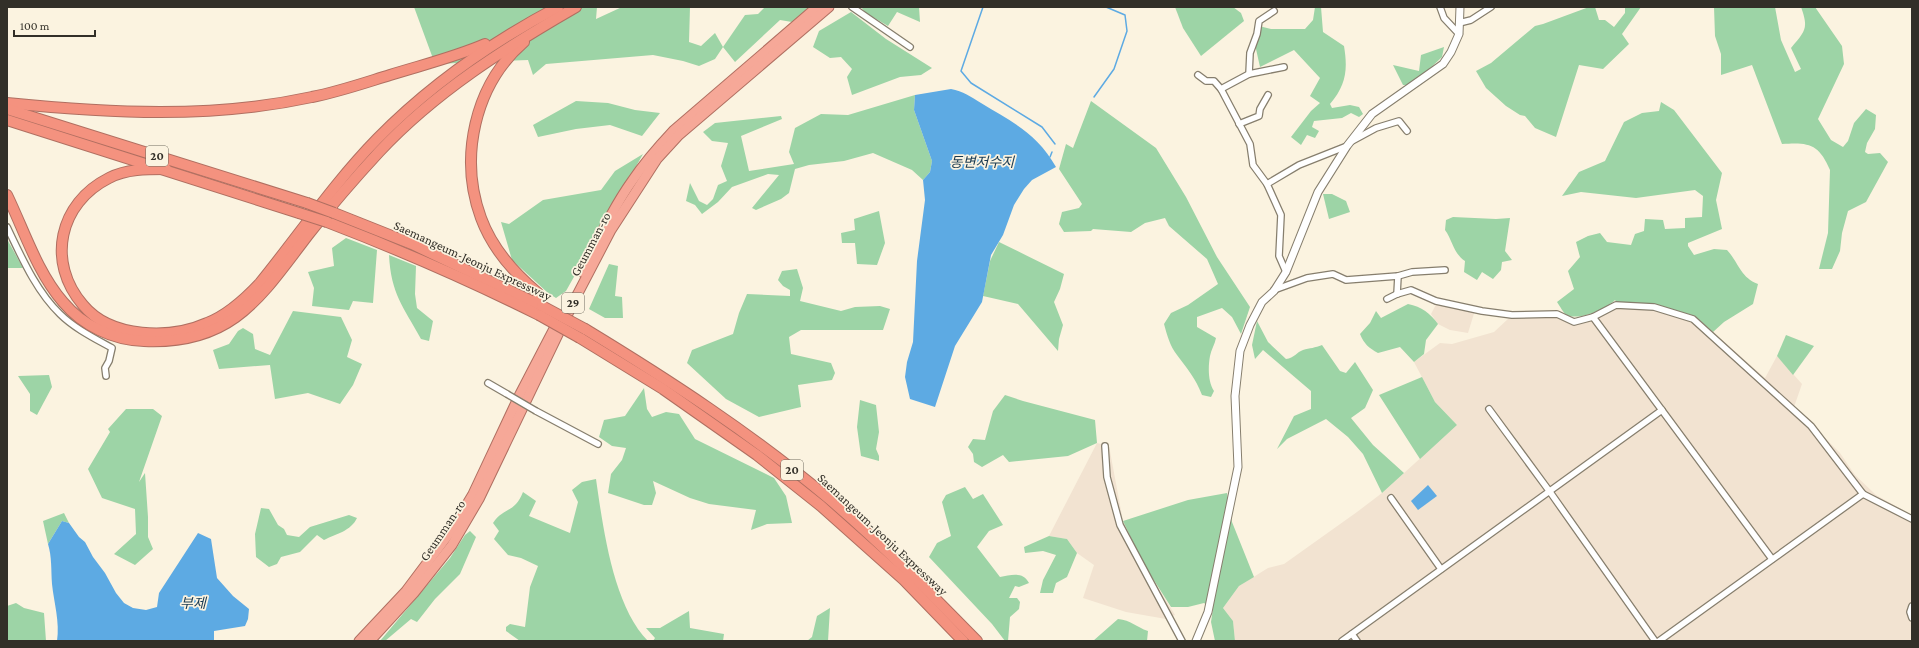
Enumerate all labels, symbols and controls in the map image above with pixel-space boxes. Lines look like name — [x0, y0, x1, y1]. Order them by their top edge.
scale bar — [14, 12, 95, 38]
text: 100 m — [20, 19, 50, 33]
road number: 20 — [146, 146, 168, 166]
water label: 동변저수지 — [950, 154, 1015, 170]
street label: Geumman-ro — [567, 210, 614, 279]
street label: Saemangeum-Jeonju Expressway — [391, 217, 555, 305]
road number: 29 — [562, 293, 584, 313]
road number: 20 — [781, 460, 803, 480]
street label: Saemangeum-Jeonju Expressway — [814, 470, 951, 600]
street label: Geumman-ro — [417, 497, 468, 564]
water label: 부제 — [180, 595, 208, 611]

